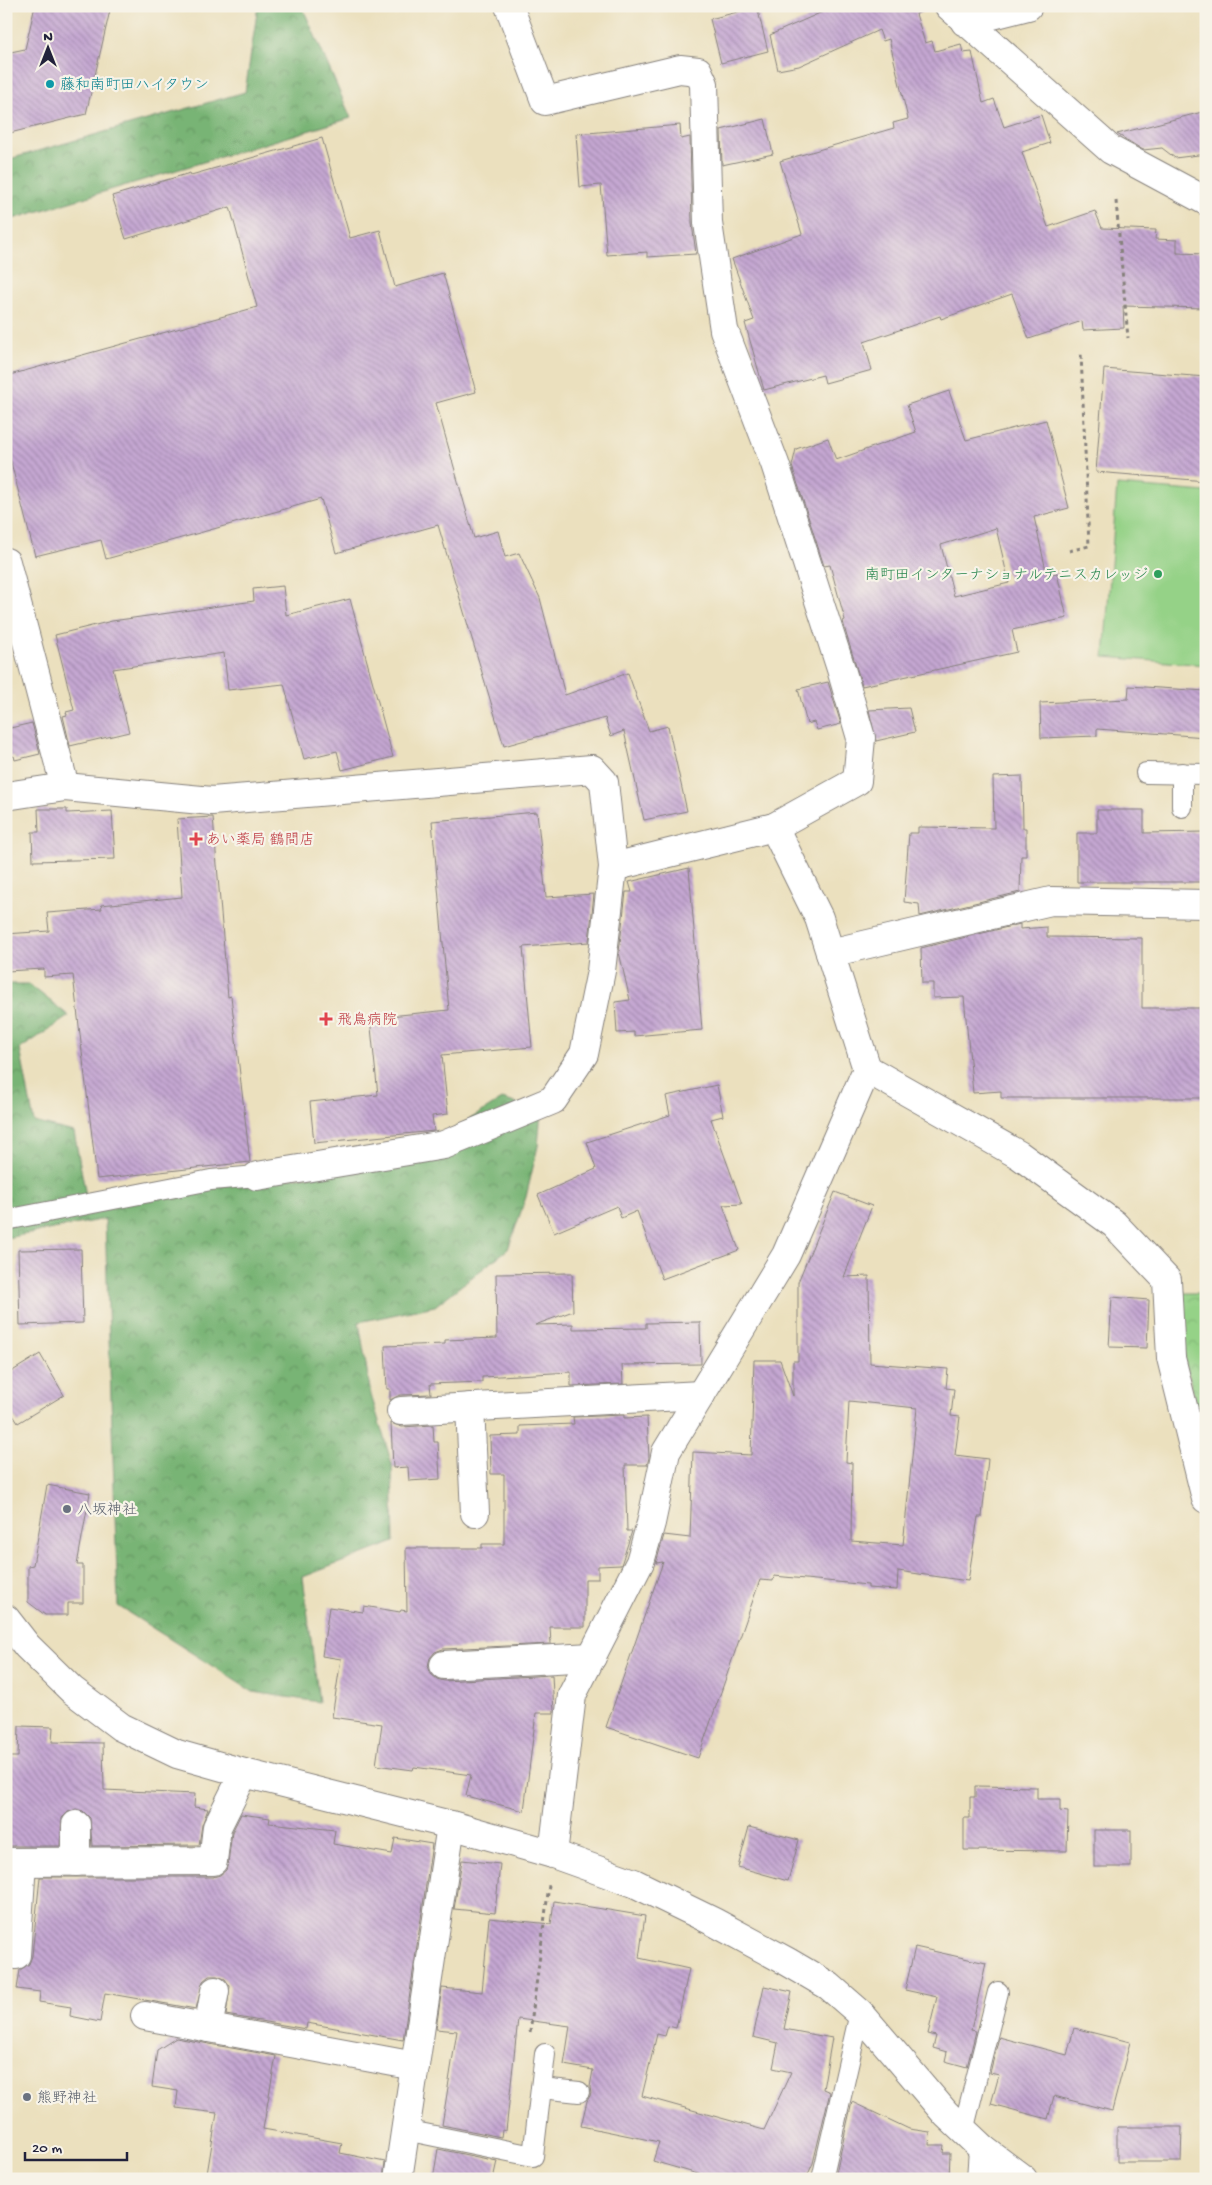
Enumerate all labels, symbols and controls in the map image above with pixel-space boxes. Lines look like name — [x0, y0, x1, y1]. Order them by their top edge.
north arrow — [22, 22, 72, 72]
text: N — [43, 29, 53, 46]
place label: 藤和南町田ハイタウン — [60, 76, 209, 95]
marker: 藤和南町田ハイタウン — [44, 78, 56, 90]
place label: 南町田インターナショナルテニスカレッジ — [865, 566, 1148, 585]
marker: 南町田インターナショナルテニスカレッジ — [1152, 568, 1164, 580]
place label: あい薬局 鶴間店 — [206, 831, 315, 850]
marker: あい薬局 鶴間店 — [190, 833, 202, 845]
place label: 飛鳥病院 — [337, 1011, 397, 1030]
marker: 飛鳥病院 — [319, 1012, 333, 1026]
place label: 八坂神社 — [77, 1501, 137, 1520]
marker: 八坂神社 — [61, 1503, 73, 1515]
place label: 熊野神社 — [37, 2089, 97, 2108]
marker: 熊野神社 — [21, 2091, 33, 2103]
scale bar — [25, 2130, 128, 2162]
text: 20 m — [32, 2140, 62, 2158]

